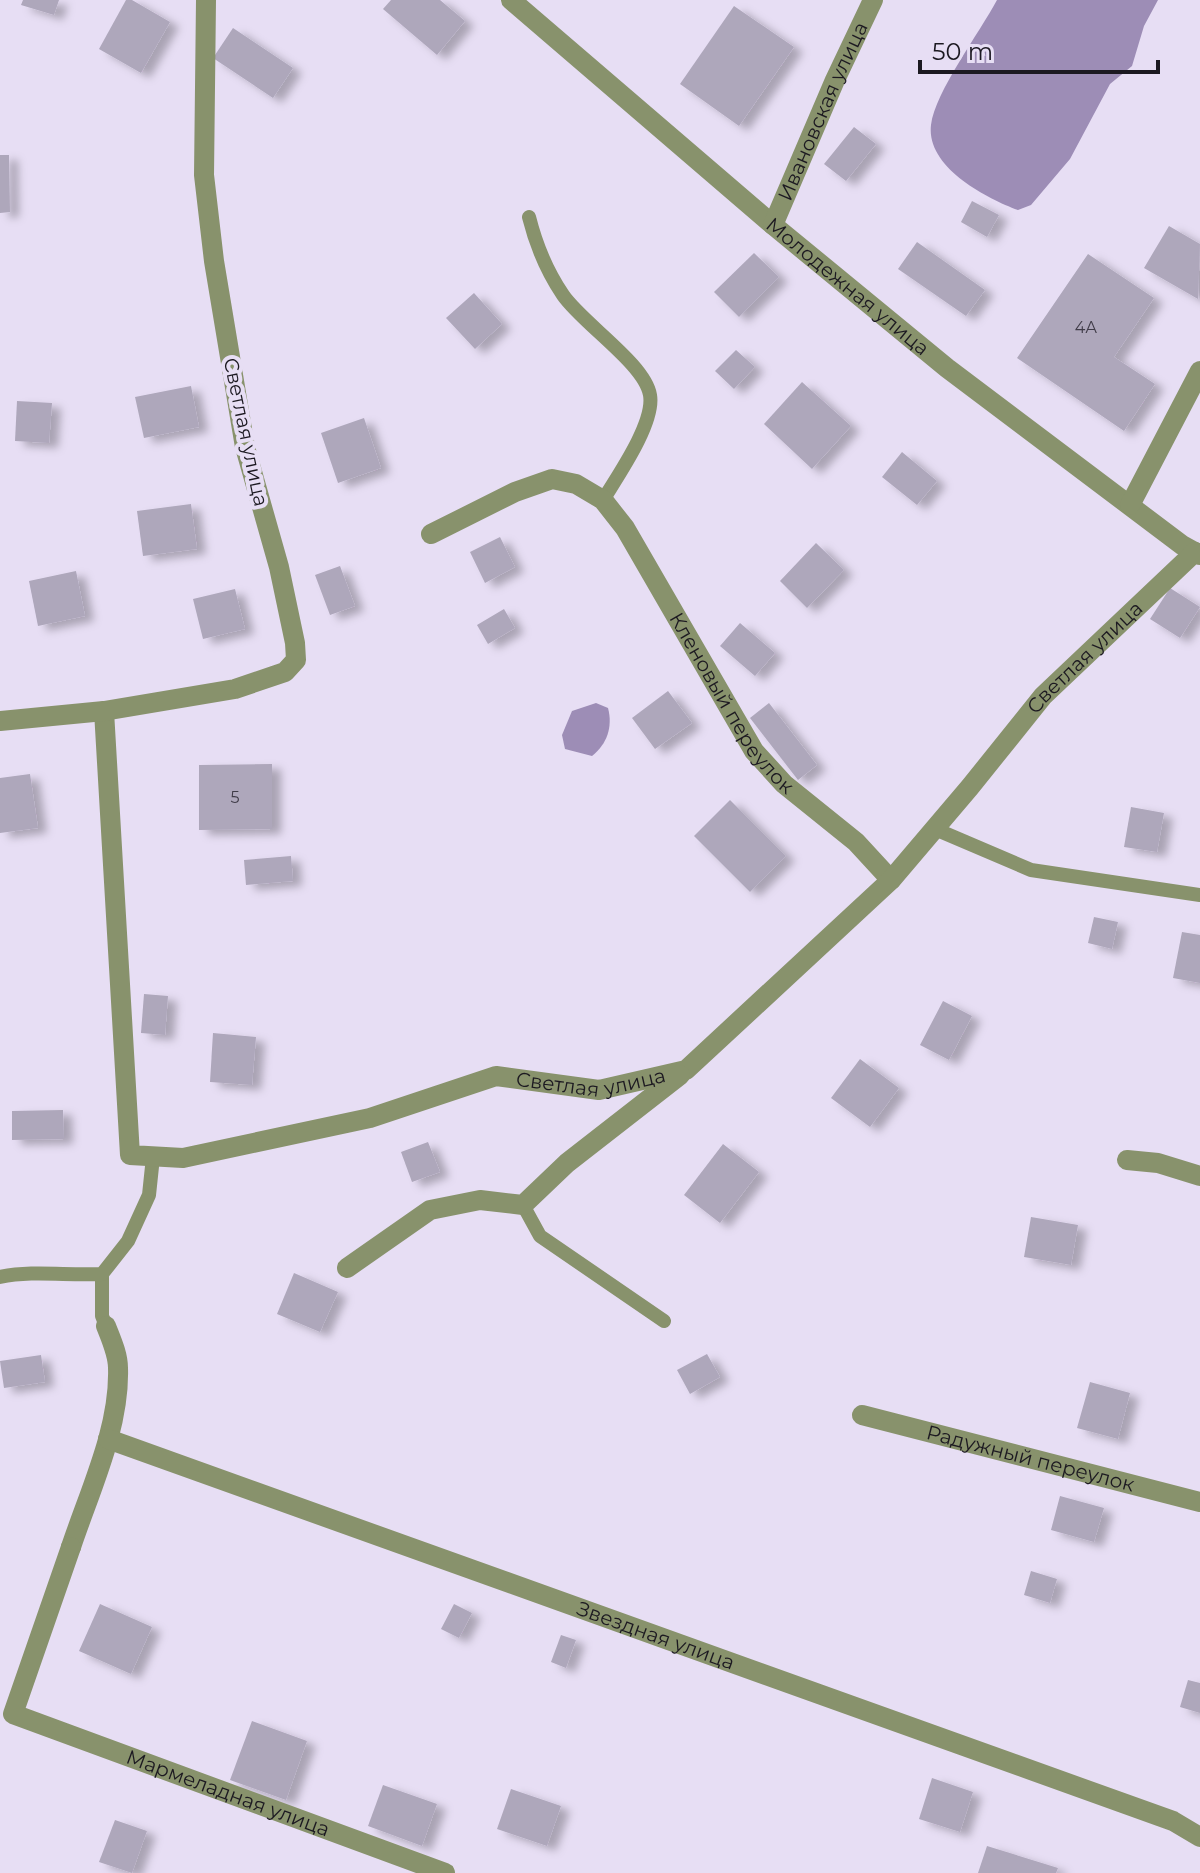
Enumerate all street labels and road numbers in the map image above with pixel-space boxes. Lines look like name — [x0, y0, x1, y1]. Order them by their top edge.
street label: Ивановская улица — [773, 18, 873, 204]
street label: Молодежная улица — [761, 212, 934, 360]
street label: Светлая улица — [219, 356, 273, 508]
street label: Светлая улица — [1022, 596, 1147, 718]
street label: Кленовый переулок — [665, 608, 799, 799]
street label: Светлая улица — [515, 1063, 668, 1102]
street label: Радужный переулок — [924, 1420, 1137, 1497]
street label: Звездная улица — [574, 1596, 738, 1675]
street label: Мармеладная улица — [123, 1745, 333, 1842]

